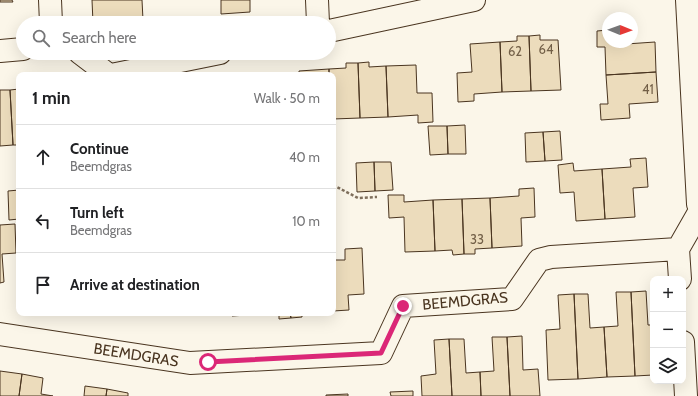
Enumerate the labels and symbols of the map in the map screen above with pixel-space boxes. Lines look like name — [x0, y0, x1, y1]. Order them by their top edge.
north arrow — [602, 12, 638, 48]
house number: 64 — [539, 41, 554, 57]
house number: 62 — [508, 43, 522, 59]
house number: 41 — [642, 81, 654, 97]
house number: 33 — [470, 231, 484, 247]
street label: BEEMDGRAS — [422, 288, 509, 314]
route end — [394, 297, 412, 315]
street label: BEEMDGRAS — [92, 339, 180, 371]
route start — [199, 353, 217, 371]

